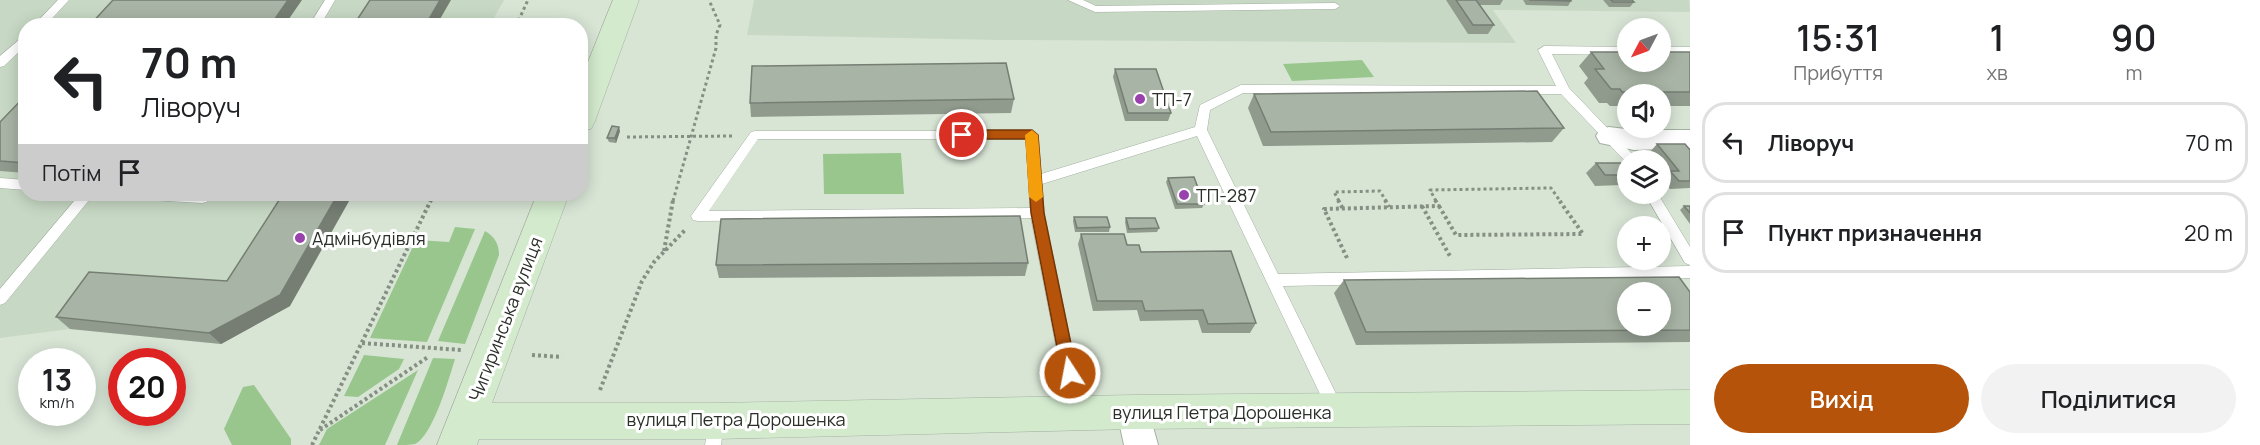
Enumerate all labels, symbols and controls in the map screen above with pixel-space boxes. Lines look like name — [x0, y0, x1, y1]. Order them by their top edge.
text: 15:31 — [1796, 13, 1880, 62]
text: 1 — [1990, 13, 2005, 62]
text: 90 — [2111, 13, 2157, 62]
north arrow — [1617, 18, 1671, 72]
map controls — [1617, 18, 1671, 336]
text: 70 m — [141, 33, 237, 91]
icon: left — [42, 42, 120, 120]
text: Прибуття — [1793, 59, 1883, 86]
text: хв — [1987, 59, 2008, 86]
text: m — [2125, 59, 2142, 86]
button: sound — [1617, 84, 1671, 138]
place label: ТП-7 — [1152, 87, 1192, 111]
text: Ліворуч — [141, 88, 241, 125]
marker: ТП-7 — [1133, 92, 1147, 106]
pin — [936, 109, 987, 160]
icon: arrive — [945, 118, 978, 151]
icon: left — [1717, 126, 1750, 159]
text: Ліворуч — [1768, 128, 1854, 158]
text: 70 m — [2185, 128, 2233, 158]
button: layers — [1617, 150, 1671, 204]
icon: arrive — [113, 156, 146, 189]
text: Потім — [42, 158, 101, 188]
place label: ТП-287 — [1196, 183, 1257, 207]
marker: ТП-287 — [1177, 188, 1191, 202]
button: + — [1617, 216, 1671, 270]
icon: arrive — [1717, 216, 1750, 249]
text: Пункт призначення — [1768, 218, 1982, 248]
text: 20 m — [2184, 218, 2233, 248]
place label: Адмінбудівля — [312, 226, 426, 250]
marker: Адмінбудівля — [293, 231, 307, 245]
street label: Чигиринська вулиця — [463, 233, 547, 405]
button: − — [1617, 282, 1671, 336]
position arrow — [1038, 341, 1102, 405]
speed limit sign: 20 — [108, 348, 186, 426]
text: 13 — [42, 359, 72, 400]
button: Вихід — [1714, 364, 1969, 433]
button: Поділитися — [1981, 364, 2236, 433]
text: km/h — [40, 392, 74, 413]
street label: вулиця Петра Дорошенка — [1112, 400, 1332, 424]
street label: вулиця Петра Дорошенка — [626, 407, 846, 431]

